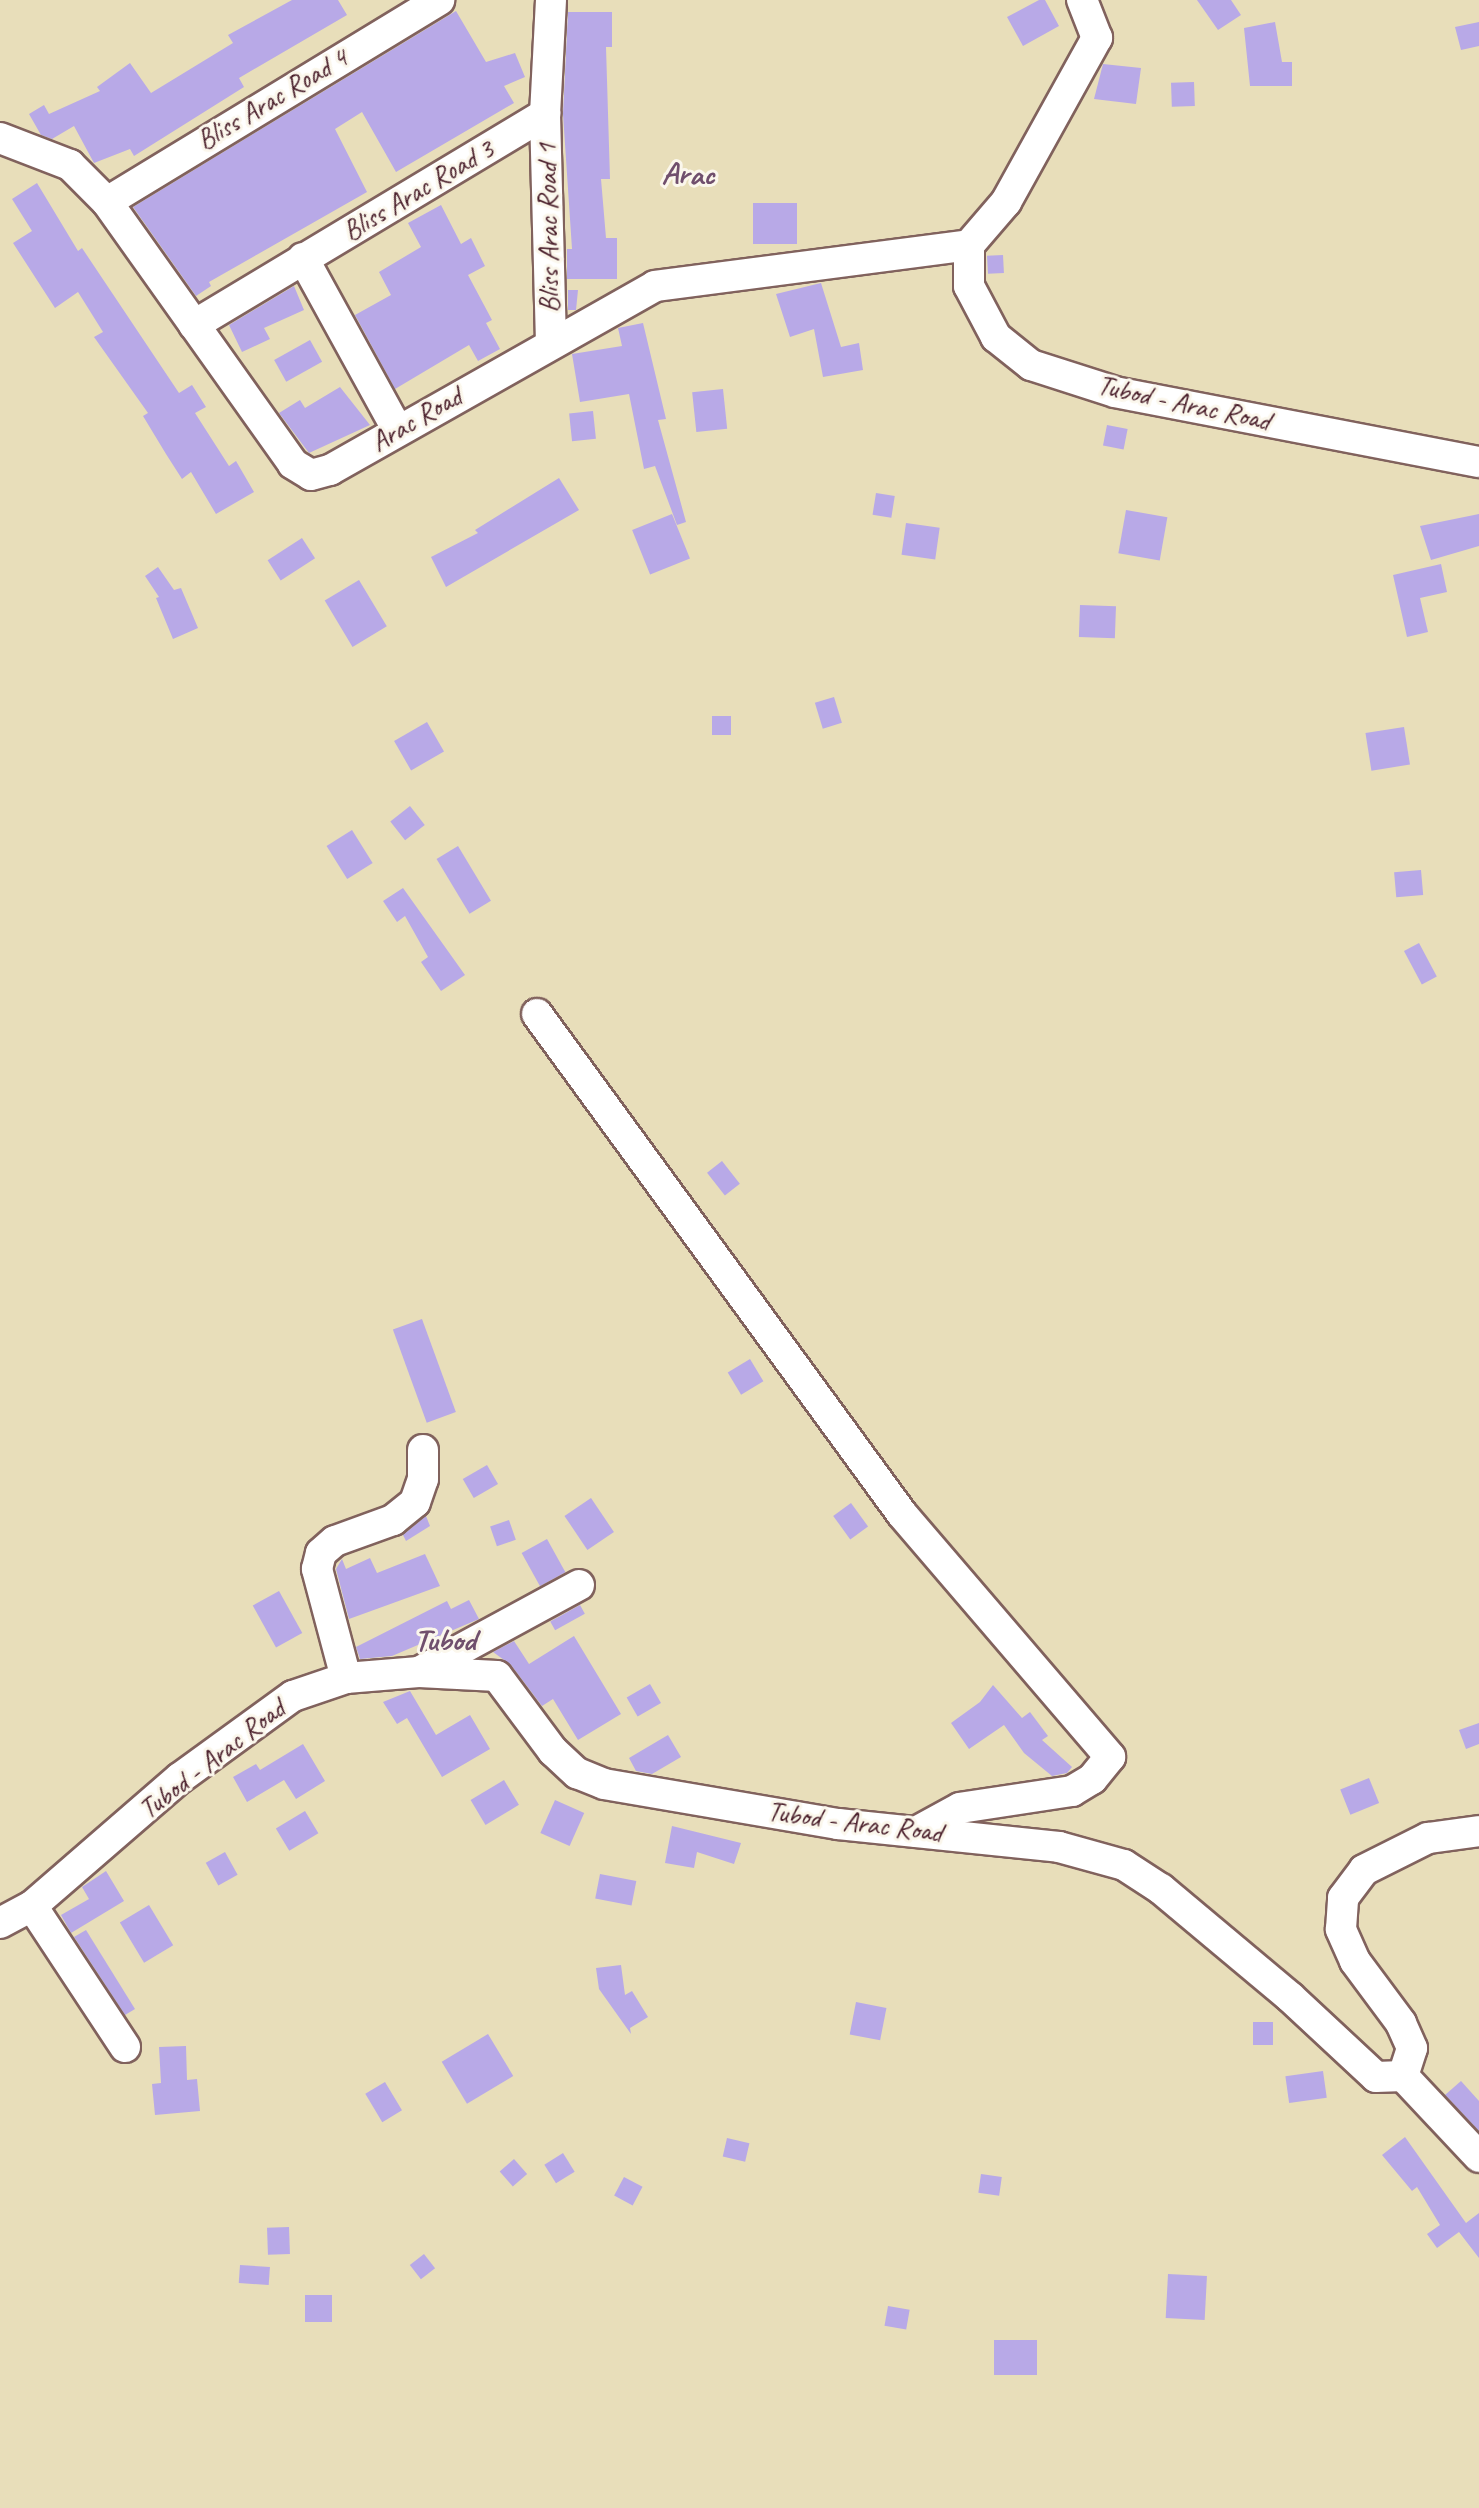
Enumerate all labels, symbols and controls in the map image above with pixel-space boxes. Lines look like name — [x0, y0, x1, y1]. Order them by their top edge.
street label: Bliss Arac Road 4 — [191, 41, 353, 157]
street label: Bliss Arac Road 3 — [337, 132, 499, 248]
street label: Bliss Arac Road 1 — [530, 143, 566, 313]
district label: Arac — [661, 155, 715, 193]
street label: Tubod - Arac Road — [1095, 368, 1273, 438]
street label: Arac Road — [365, 380, 467, 458]
district label: Tubod — [414, 1621, 476, 1659]
street label: Tubod - Arac Road — [132, 1692, 292, 1826]
street label: Tubod - Arac Road — [766, 1795, 944, 1849]

